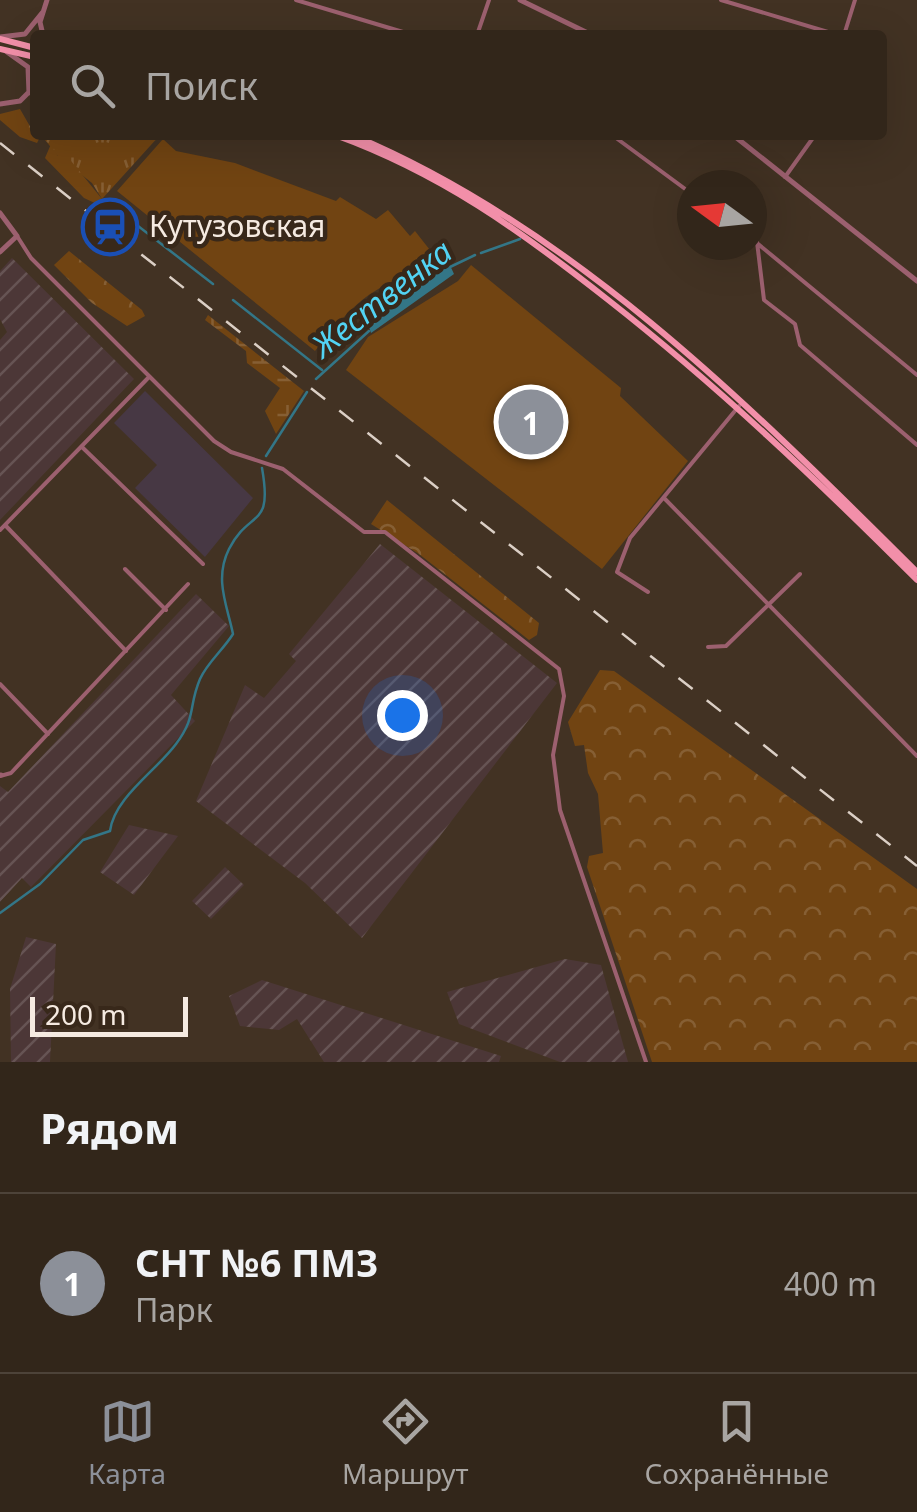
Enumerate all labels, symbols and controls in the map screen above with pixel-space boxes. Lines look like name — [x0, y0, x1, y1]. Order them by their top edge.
search box — [30, 30, 887, 140]
icon: search — [65, 58, 120, 113]
text: Поиск — [145, 59, 258, 111]
north arrow — [677, 170, 767, 260]
station icon: Кутузовская — [80, 197, 140, 257]
place label: Кутузовская — [149, 205, 325, 246]
water label: Жественка — [300, 229, 460, 368]
pin: 1 — [498, 384, 564, 460]
your location — [377, 690, 428, 741]
scale bar — [30, 992, 188, 1036]
text: 200 m — [45, 995, 127, 1033]
text: Рядом — [40, 1099, 179, 1156]
text: СНТ №6 ПМЗ — [135, 1236, 379, 1288]
text: 1 — [63, 1262, 82, 1305]
text: 400 m — [784, 1262, 877, 1305]
text: Парк — [135, 1288, 213, 1331]
tab: Карта — [88, 1394, 166, 1492]
tab: Маршрут — [342, 1394, 469, 1492]
tab: Сохранённые — [644, 1394, 829, 1492]

